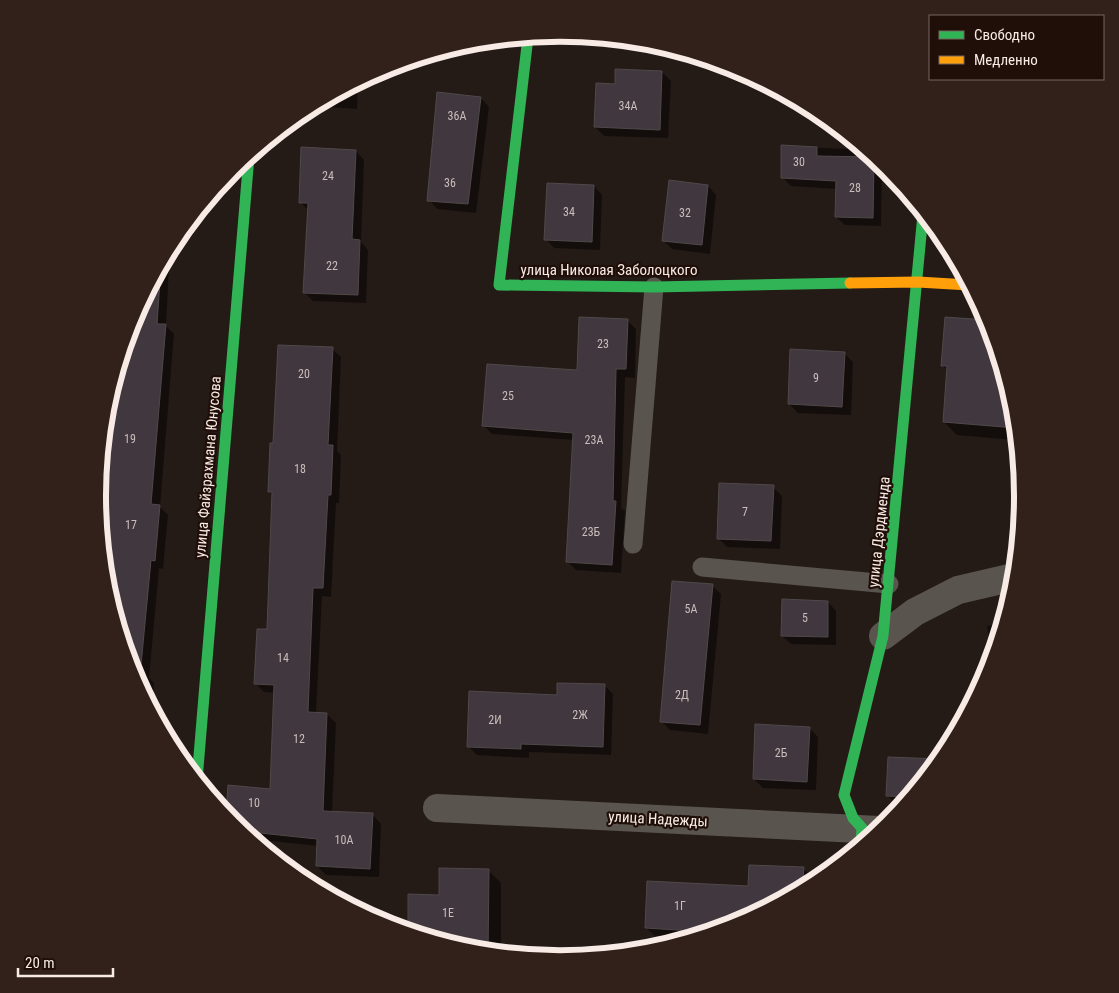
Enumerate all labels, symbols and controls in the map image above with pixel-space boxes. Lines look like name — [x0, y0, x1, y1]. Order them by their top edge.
legend — [929, 15, 1104, 80]
text: Свободно — [974, 26, 1035, 44]
text: Медленно — [974, 51, 1038, 69]
house number: 34А — [619, 99, 637, 113]
house number: 36А — [448, 109, 466, 123]
house number: 30 — [793, 155, 805, 169]
house number: 24 — [322, 169, 334, 183]
house number: 36 — [444, 176, 456, 190]
house number: 28 — [849, 181, 861, 195]
house number: 34 — [563, 205, 575, 219]
house number: 32 — [679, 206, 691, 220]
house number: 22 — [326, 259, 338, 273]
street label: улица Николая Заболоцкого — [521, 261, 697, 279]
house number: 23 — [597, 337, 609, 351]
house number: 20 — [298, 367, 310, 381]
house number: 9 — [813, 371, 819, 385]
street label: улица Файзрахмана Юнусова — [191, 375, 225, 559]
house number: 25 — [502, 389, 514, 403]
house number: 19 — [124, 432, 136, 446]
house number: 23А — [585, 433, 603, 447]
house number: 18 — [294, 462, 306, 476]
street label: улица Дэрдменда — [864, 476, 894, 588]
house number: 7 — [742, 505, 748, 519]
house number: 17 — [125, 518, 137, 532]
house number: 23Б — [582, 525, 601, 539]
house number: 5А — [685, 602, 698, 616]
house number: 5 — [802, 611, 808, 625]
house number: 14 — [277, 651, 289, 665]
house number: 2Д — [675, 688, 689, 702]
house number: 2Ж — [572, 708, 588, 722]
house number: 2И — [488, 713, 502, 727]
house number: 12 — [293, 732, 305, 746]
house number: 2Б — [775, 746, 788, 760]
house number: 10 — [248, 796, 260, 810]
street label: улица Надежды — [608, 807, 708, 831]
house number: 10А — [335, 833, 353, 847]
house number: 1Г — [674, 899, 686, 913]
house number: 1Е — [442, 906, 454, 920]
scale bar — [18, 946, 112, 978]
text: 20 m — [25, 954, 55, 972]

